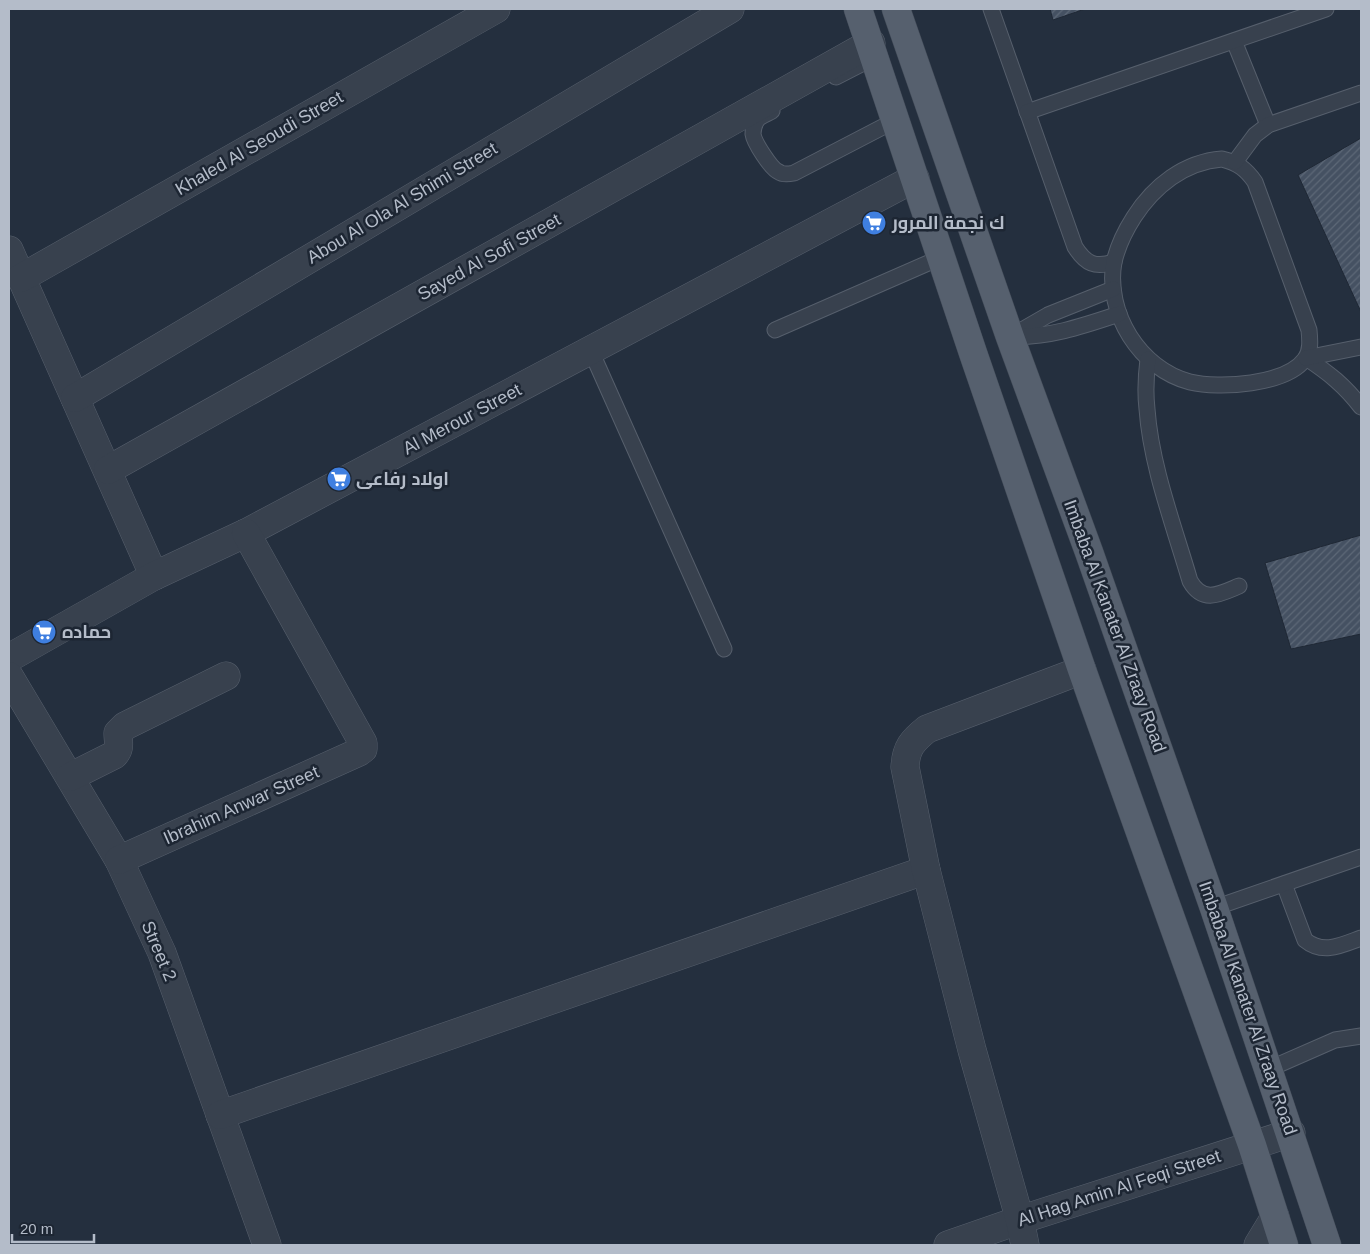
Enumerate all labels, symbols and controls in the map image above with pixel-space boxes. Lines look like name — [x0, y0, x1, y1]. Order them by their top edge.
street label: Khaled Al Seoudi Street — [172, 87, 346, 199]
street label: Abou Al Ola Al Shimi Street — [303, 138, 501, 268]
street label: Sayed Al Sofi Street — [414, 209, 564, 305]
supermarket icon: ك نجمة المرور — [861, 210, 887, 236]
place label: ك نجمة المرور — [891, 213, 1004, 234]
street label: Al Merour Street — [399, 379, 525, 459]
supermarket icon: اولاد رفاعى — [326, 466, 352, 492]
place label: اولاد رفاعى — [356, 469, 449, 490]
street label: Imbaba Al Kanater Al Zraay Road — [1060, 497, 1170, 755]
supermarket icon: حماده — [31, 619, 57, 645]
place label: حماده — [62, 622, 111, 642]
street label: Ibrahim Anwar Street — [160, 762, 322, 848]
street label: Imbaba Al Kanater Al Zraay Road — [1195, 878, 1301, 1138]
street label: Street 2 — [137, 918, 181, 984]
street label: Al Hag Amin Al Feqi Street — [1015, 1146, 1223, 1230]
scale bar — [12, 1212, 95, 1244]
text: 20 m — [20, 1220, 53, 1237]

